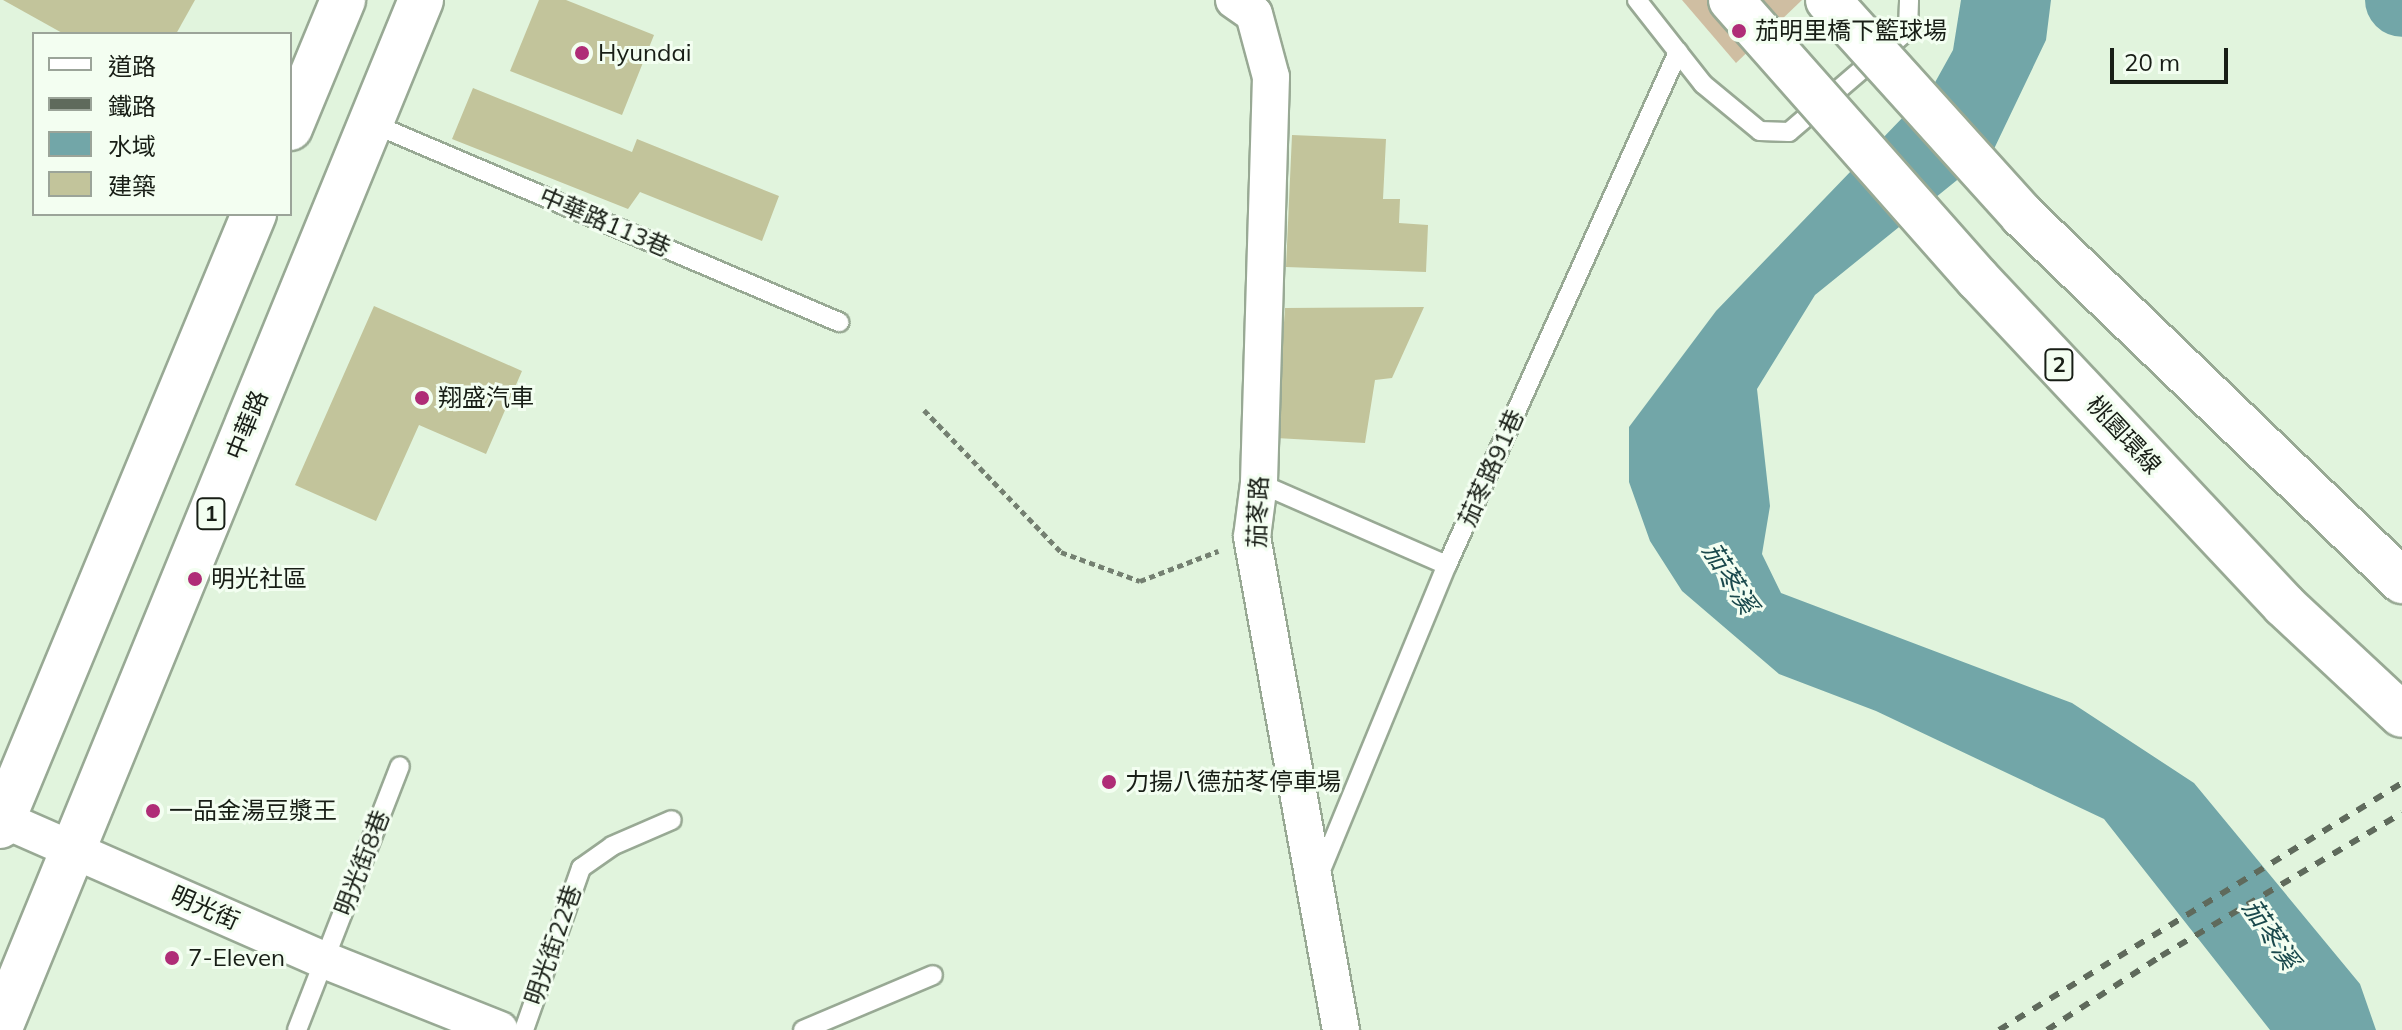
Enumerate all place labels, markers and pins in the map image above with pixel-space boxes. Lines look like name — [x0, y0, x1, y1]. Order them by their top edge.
place label: 茄明里橋下籃球場 — [1755, 17, 1947, 45]
marker: 茄明里橋下籃球場 — [1730, 22, 1748, 40]
place label: Hyundai — [598, 39, 692, 67]
marker: Hyundai — [573, 44, 591, 62]
place label: 翔盛汽車 — [438, 384, 534, 412]
marker: 翔盛汽車 — [413, 389, 431, 407]
place label: 明光社區 — [211, 565, 307, 593]
marker: 明光社區 — [186, 570, 204, 588]
place label: 力揚八德茄苳停車場 — [1125, 768, 1341, 796]
marker: 力揚八德茄苳停車場 — [1100, 773, 1118, 791]
place label: 一品金湯豆漿王 — [169, 797, 337, 825]
marker: 一品金湯豆漿王 — [144, 802, 162, 820]
place label: 7-Eleven — [188, 944, 285, 972]
marker: 7-Eleven — [163, 949, 181, 967]

